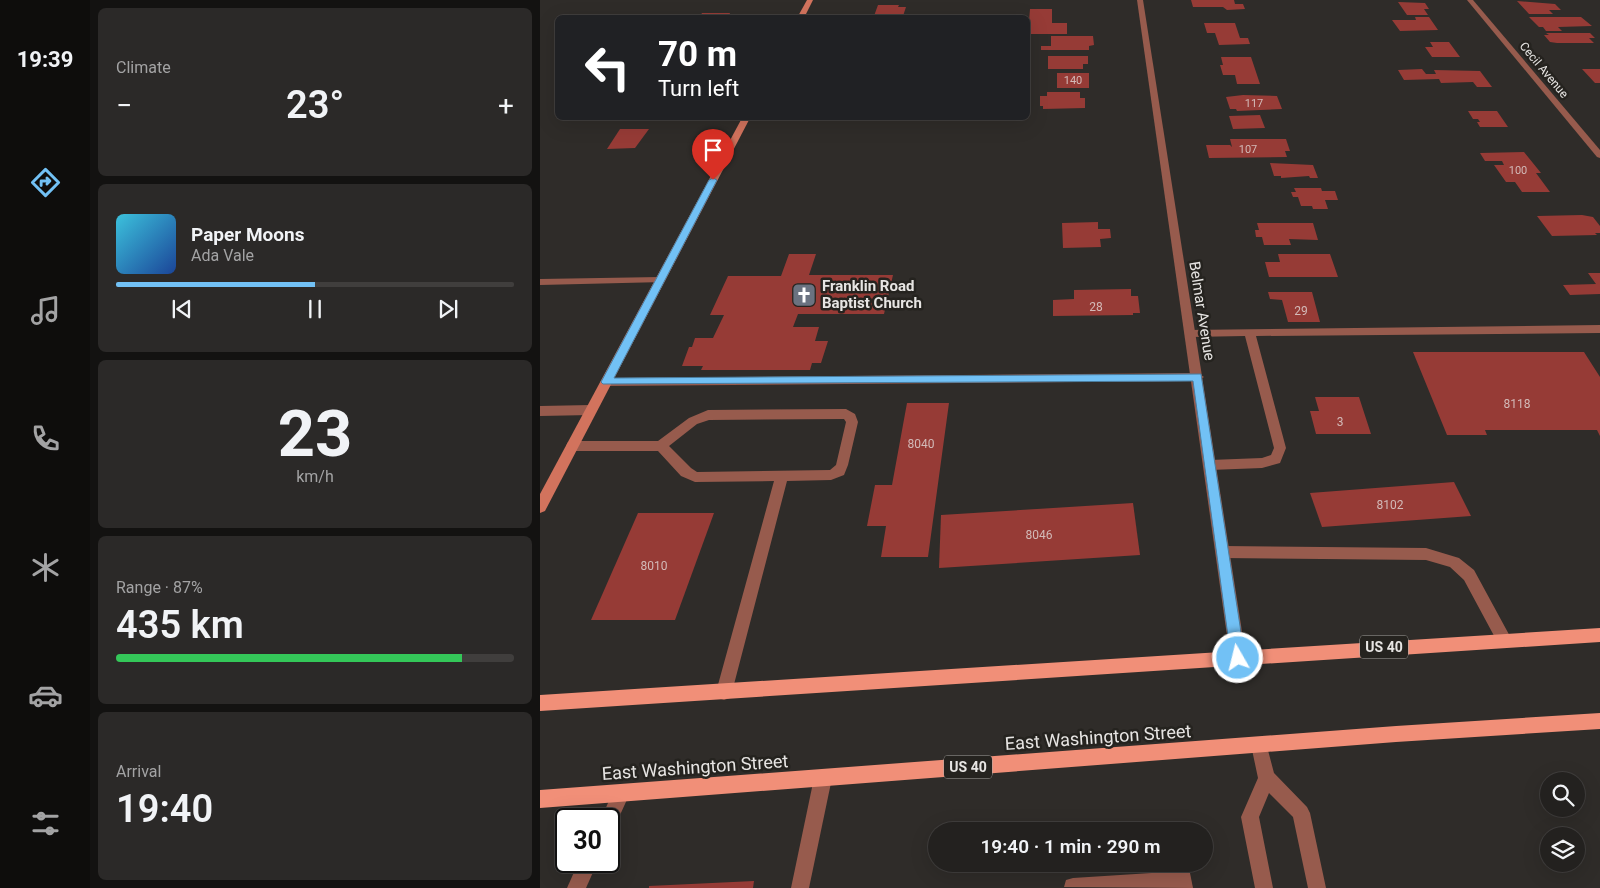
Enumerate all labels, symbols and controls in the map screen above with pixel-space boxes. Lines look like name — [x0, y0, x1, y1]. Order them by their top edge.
text: 70 m — [658, 34, 737, 75]
icon: left — [575, 35, 640, 100]
street label: Cecil Avenue — [1517, 39, 1571, 101]
text: 19:39 — [17, 47, 73, 72]
text: Climate — [116, 58, 171, 77]
house number: 140 — [1064, 74, 1082, 87]
text: Turn left — [658, 76, 739, 101]
text: 23° — [286, 83, 344, 127]
text: − — [116, 89, 132, 122]
text: + — [498, 89, 514, 122]
house number: 117 — [1245, 97, 1263, 110]
pin — [692, 129, 734, 180]
icon: arrive — [699, 136, 727, 164]
house number: 107 — [1239, 143, 1257, 156]
house number: 100 — [1509, 164, 1527, 177]
icon: directions — [28, 165, 63, 200]
text: Paper Moons — [191, 223, 304, 246]
text: Ada Vale — [191, 246, 254, 265]
street label: Belmar Avenue — [1185, 260, 1219, 362]
place label: Franklin Road Baptist Church — [822, 277, 922, 312]
church icon: Franklin Road Baptist Church — [791, 282, 817, 308]
icon: music — [28, 293, 63, 328]
icon: previous — [168, 295, 196, 323]
icon: pause — [301, 295, 329, 323]
icon: next — [434, 295, 462, 323]
house number: 28 — [1089, 300, 1103, 314]
house number: 29 — [1294, 304, 1308, 318]
text: 23 — [278, 396, 352, 472]
house number: 8118 — [1504, 397, 1531, 411]
house number: 3 — [1337, 415, 1343, 429]
icon: phone — [28, 421, 63, 456]
house number: 8040 — [908, 437, 935, 451]
text: km/h — [296, 467, 334, 486]
house number: 8102 — [1377, 498, 1404, 512]
house number: 8046 — [1026, 528, 1053, 542]
icon: climate — [28, 550, 63, 585]
house number: 8010 — [641, 559, 668, 573]
text: Range · 87% — [116, 578, 203, 597]
text: 435 km — [116, 603, 244, 647]
position arrow — [1211, 631, 1263, 683]
road number: US 40 — [1360, 636, 1408, 659]
icon: car — [28, 678, 63, 713]
street label: East Washington Street — [1004, 720, 1192, 754]
street label: East Washington Street — [601, 750, 789, 784]
road number: US 40 — [944, 756, 992, 779]
text: Arrival — [116, 762, 161, 781]
map controls — [1540, 772, 1585, 872]
button: search — [1540, 772, 1585, 817]
text: 19:40 — [116, 787, 213, 831]
icon: filters — [28, 806, 63, 841]
speed limit sign: 30 — [555, 808, 620, 873]
button: layers — [1540, 827, 1585, 872]
text: 19:40 · 1 min · 290 m — [980, 835, 1161, 858]

